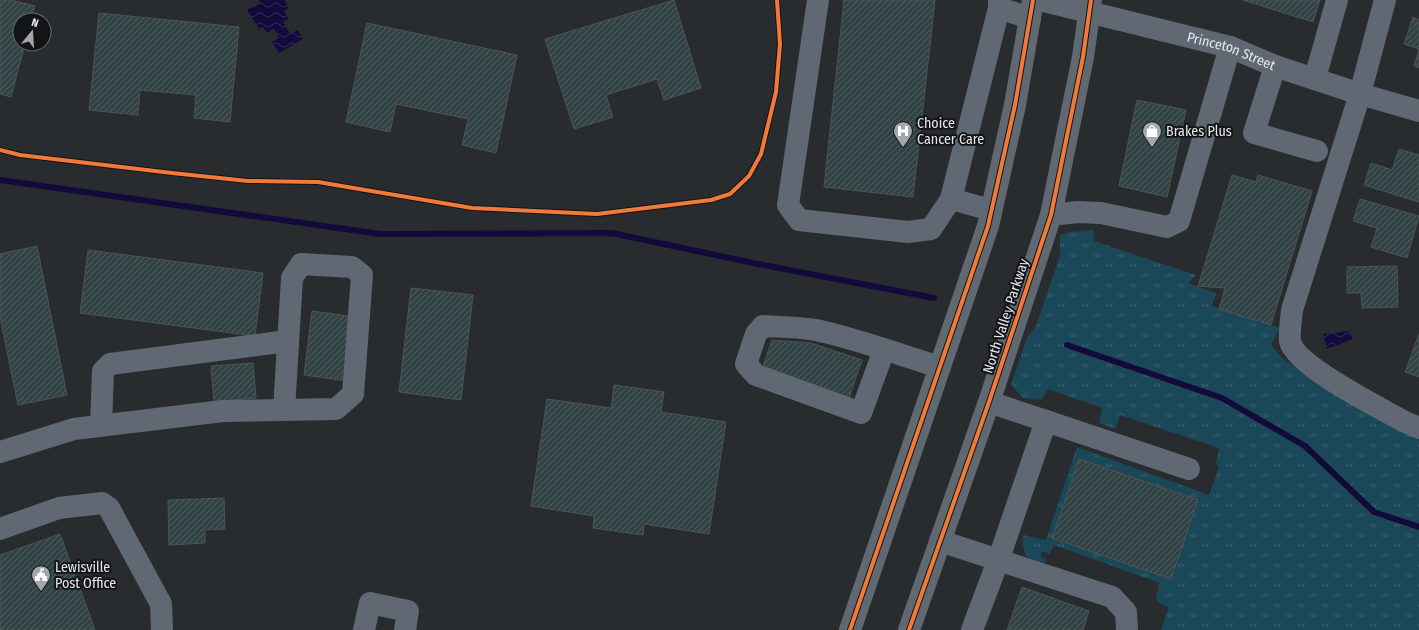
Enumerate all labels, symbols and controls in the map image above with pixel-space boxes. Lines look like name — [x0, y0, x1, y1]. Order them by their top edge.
north arrow — [12, 12, 52, 52]
text: N — [30, 16, 40, 30]
street label: Princeton Street — [1185, 28, 1278, 74]
place label: Choice Cancer Care — [917, 115, 984, 148]
hospital icon: Choice Cancer Care — [892, 120, 914, 148]
shop icon: Brakes Plus — [1141, 120, 1163, 148]
place label: Brakes Plus — [1166, 123, 1232, 140]
street label: North Valley Parkway — [979, 256, 1033, 376]
place label: Lewisville Post Office — [55, 559, 116, 592]
public building icon: Lewisville Post Office — [30, 564, 52, 592]

